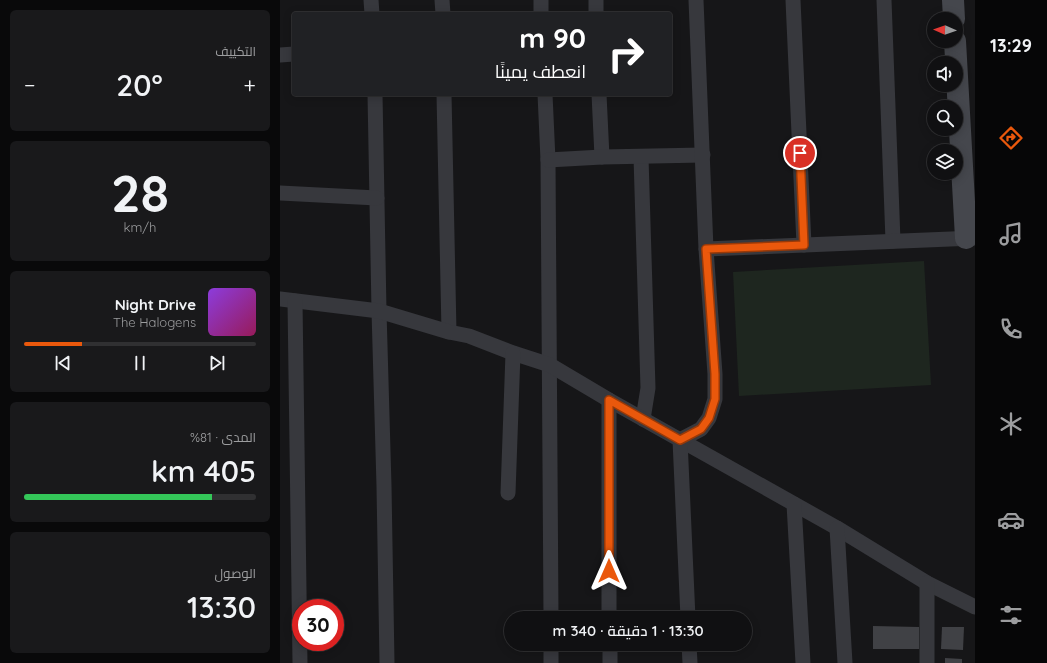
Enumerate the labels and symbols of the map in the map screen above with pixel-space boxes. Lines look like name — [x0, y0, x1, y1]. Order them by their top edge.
north arrow — [927, 12, 963, 48]
pin — [783, 136, 817, 170]
position arrow — [588, 550, 630, 592]
speed limit sign: 30 — [292, 599, 344, 651]

